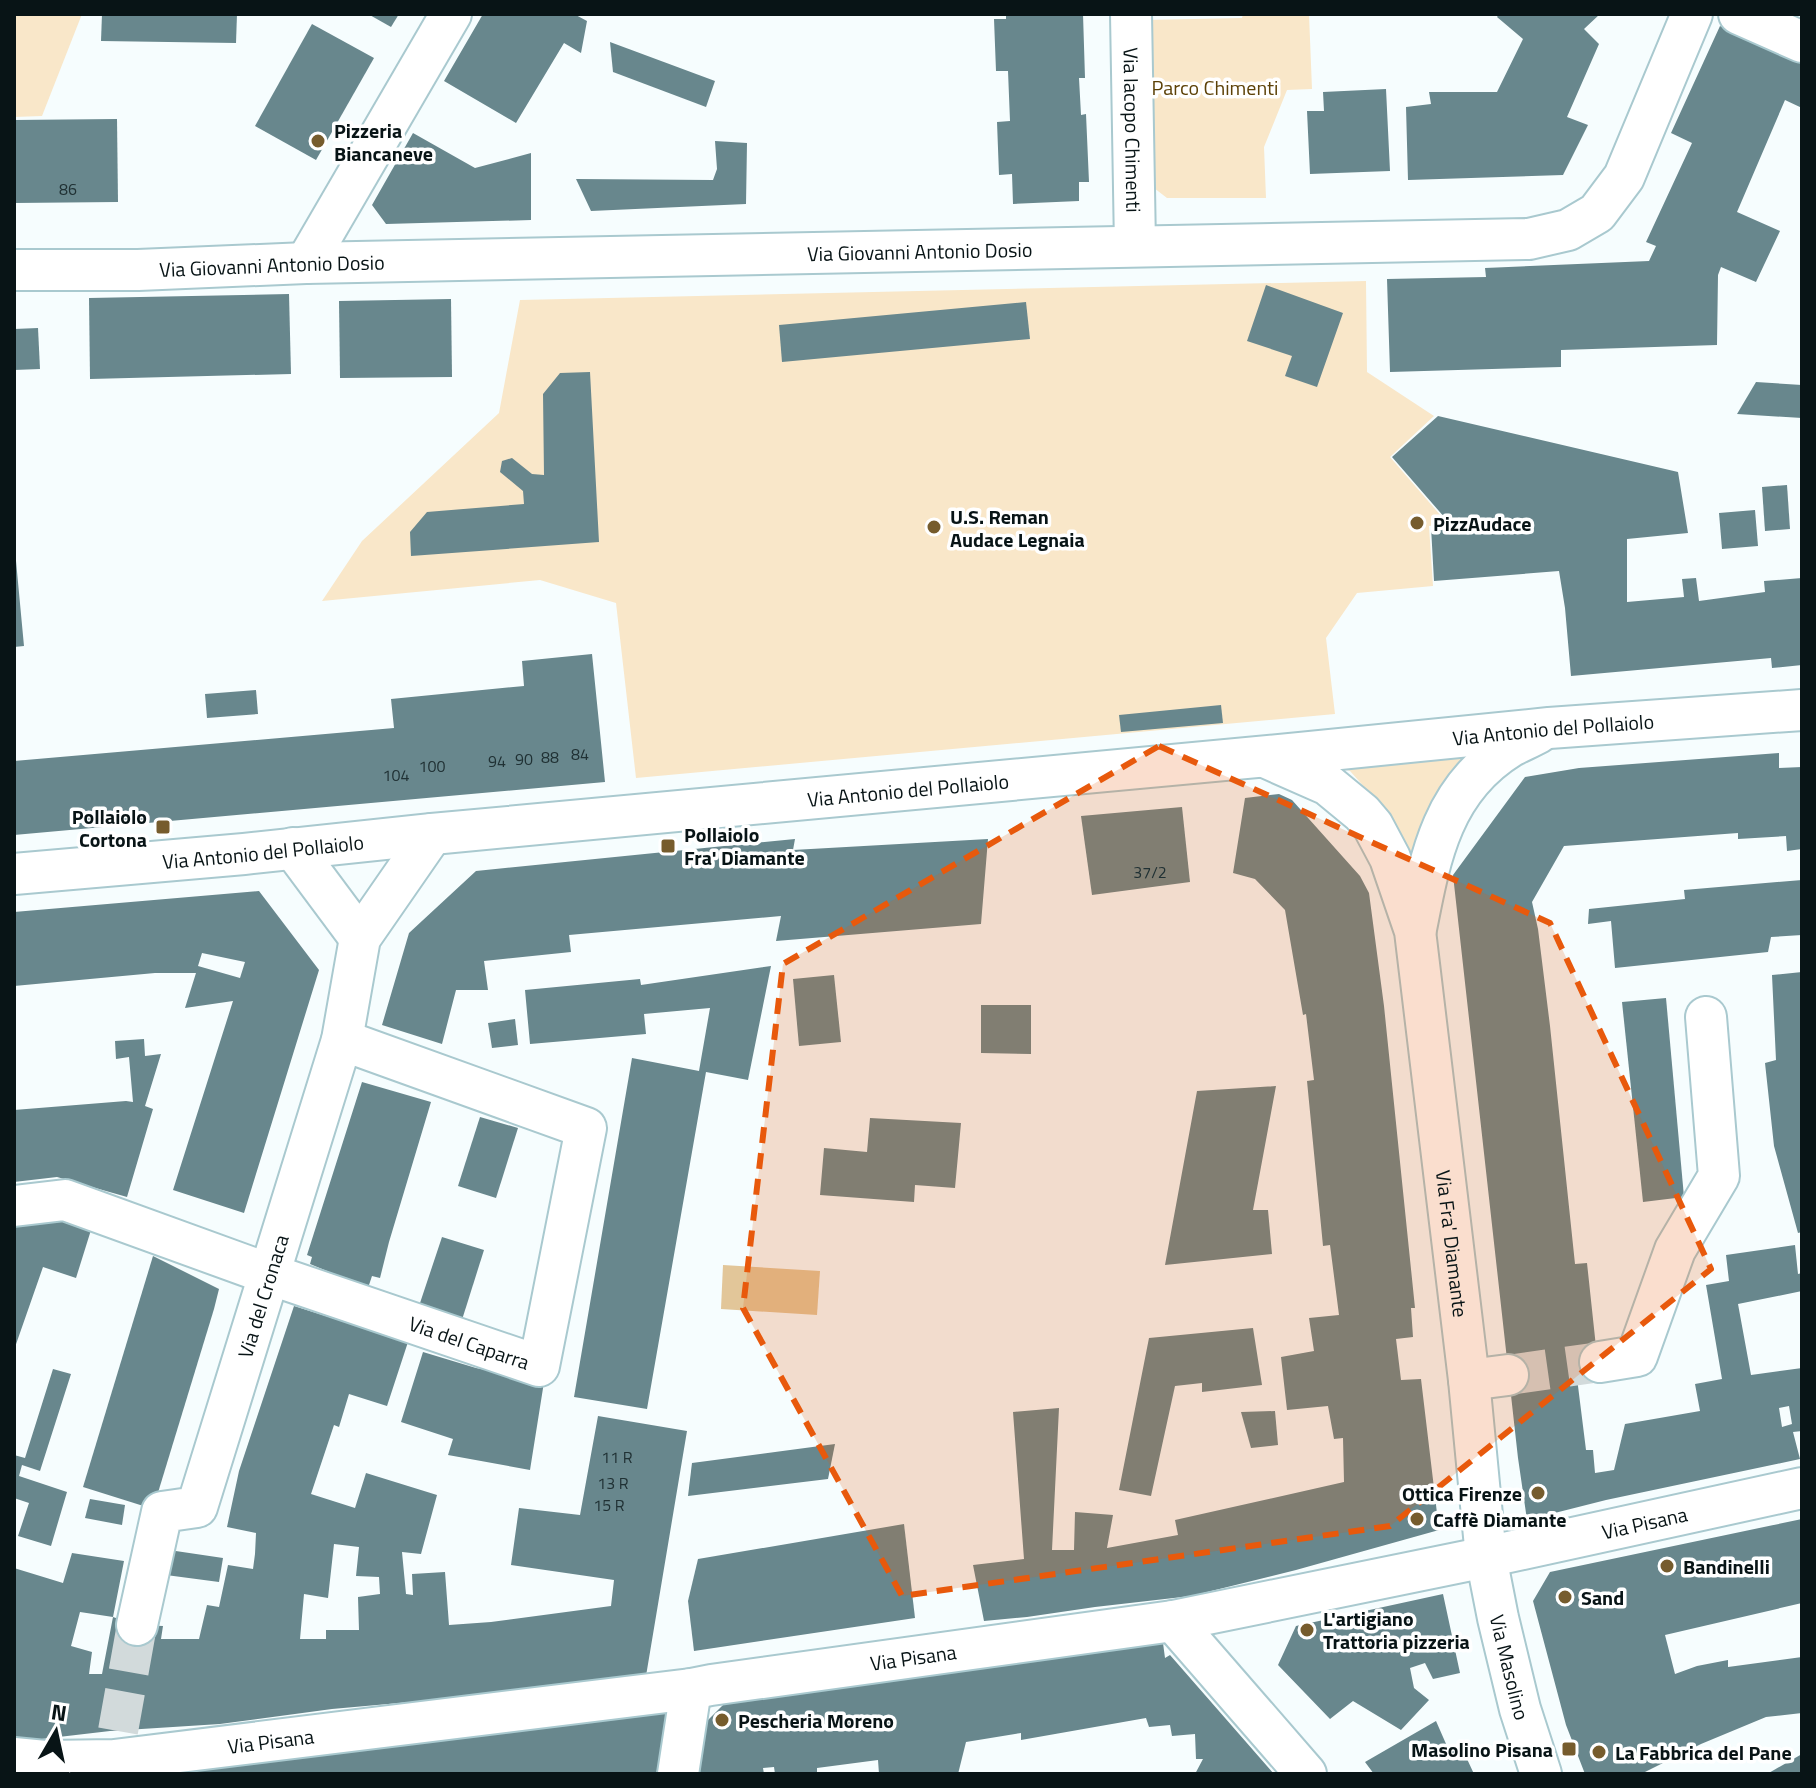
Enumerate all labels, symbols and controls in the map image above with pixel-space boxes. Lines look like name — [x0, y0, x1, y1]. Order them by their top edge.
street label: Via Iacopo Chimenti — [1116, 47, 1150, 213]
park label: Parco Chimenti — [1152, 72, 1278, 103]
place label: Pizzeria Biancaneve — [334, 115, 433, 169]
marker: Pizzeria Biancaneve — [309, 132, 327, 150]
house number: 86 — [59, 177, 77, 201]
street label: Via Giovanni Antonio Dosio — [807, 233, 1033, 269]
street label: Via Giovanni Antonio Dosio — [159, 246, 385, 285]
place label: U.S. Reman Audace Legnaia — [950, 501, 1085, 555]
place label: PizzAudace — [1433, 508, 1531, 539]
marker: PizzAudace — [1408, 514, 1426, 532]
marker: U.S. Reman Audace Legnaia — [925, 518, 943, 536]
street label: Via Antonio del Pollaiolo — [1451, 705, 1655, 753]
house number: 84 — [571, 742, 589, 766]
house number: 88 — [541, 745, 559, 769]
house number: 90 — [515, 747, 533, 771]
house number: 94 — [488, 749, 506, 773]
house number: 100 — [419, 754, 445, 778]
house number: 104 — [383, 763, 409, 787]
street label: Via Antonio del Pollaiolo — [806, 765, 1010, 814]
place label: Pollaiolo Cortona — [72, 801, 147, 855]
marker: Pollaiolo Cortona — [154, 818, 172, 836]
place label: Pollaiolo Fra' Diamante — [684, 819, 805, 873]
street label: Via Antonio del Pollaiolo — [161, 826, 365, 877]
marker: Pollaiolo Fra' Diamante — [659, 837, 677, 855]
house number: 37/2 — [1133, 860, 1167, 884]
street label: Via Fra' Diamante — [1428, 1168, 1477, 1319]
street label: Via del Cronaca — [229, 1230, 296, 1362]
street label: Via del Caparra — [405, 1307, 534, 1377]
house number: 11 R — [601, 1445, 633, 1469]
house number: 13 R — [597, 1471, 629, 1495]
place label: Ottica Firenze — [1402, 1478, 1522, 1509]
marker: Ottica Firenze — [1529, 1484, 1547, 1502]
house number: 15 R — [593, 1493, 625, 1517]
street label: Via Pisana — [1599, 1498, 1690, 1547]
place label: Caffè Diamante — [1433, 1504, 1567, 1535]
marker: Caffè Diamante — [1408, 1510, 1426, 1528]
place label: Bandinelli — [1683, 1551, 1770, 1582]
marker: Bandinelli — [1658, 1557, 1676, 1575]
place label: Sand — [1581, 1582, 1624, 1613]
marker: Sand — [1556, 1588, 1574, 1606]
place label: L'artigiano Trattoria pizzeria — [1323, 1603, 1470, 1657]
street label: Via Masolino — [1482, 1611, 1538, 1724]
marker: L'artigiano Trattoria pizzeria — [1298, 1621, 1316, 1639]
street label: Via Pisana — [868, 1636, 958, 1678]
north arrow — [16, 1692, 96, 1772]
text: N — [49, 1694, 69, 1730]
place label: Pescheria Moreno — [738, 1705, 894, 1736]
marker: Pescheria Moreno — [713, 1711, 731, 1729]
street label: Via Pisana — [226, 1720, 316, 1761]
place label: Masolino Pisana — [1411, 1734, 1553, 1765]
place label: La Fabbrica del Pane — [1615, 1737, 1792, 1768]
marker: Masolino Pisana — [1560, 1740, 1578, 1758]
marker: La Fabbrica del Pane — [1590, 1743, 1608, 1761]

